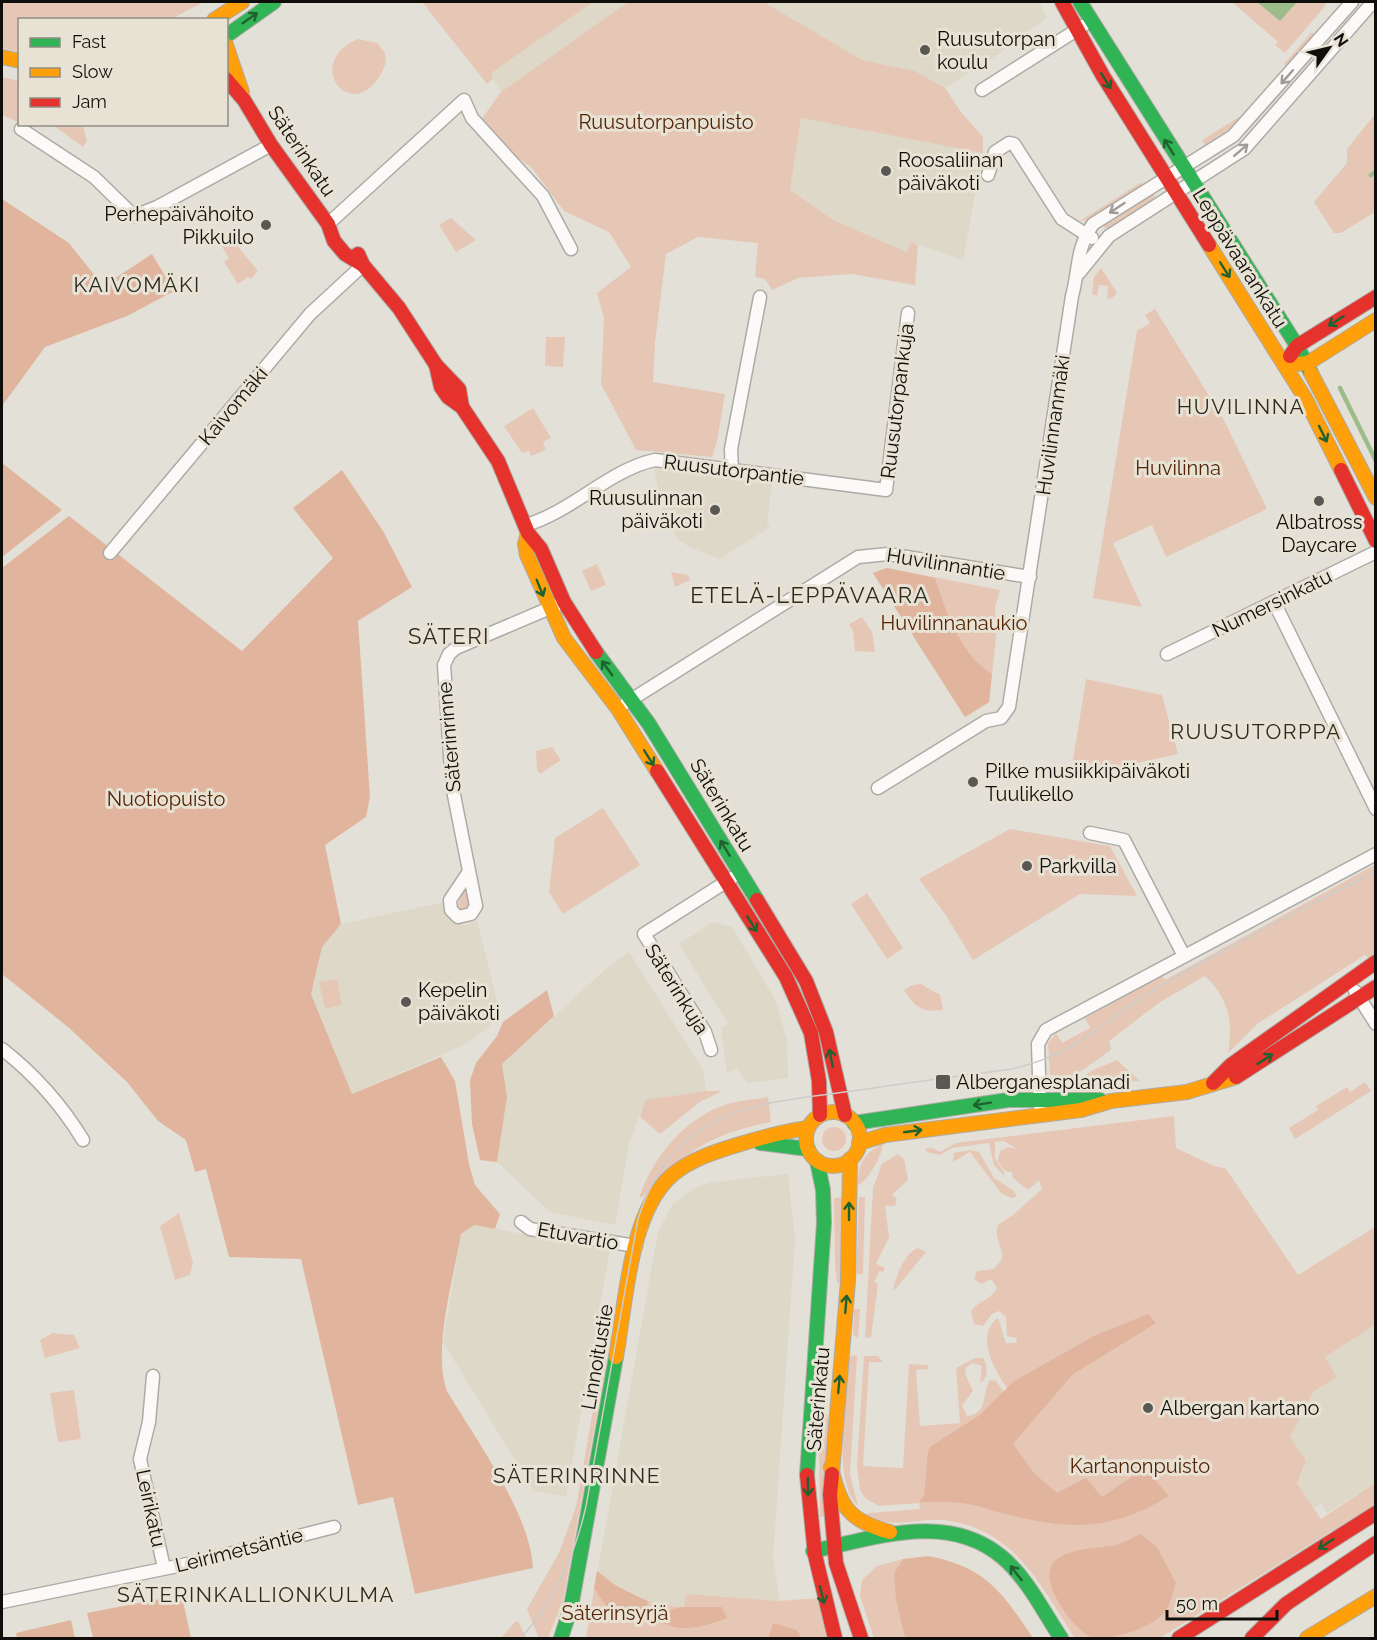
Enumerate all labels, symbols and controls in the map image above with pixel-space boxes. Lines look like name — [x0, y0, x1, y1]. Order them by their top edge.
one-way arrow — [242, 12, 258, 24]
legend — [18, 18, 228, 126]
north arrow — [1299, 18, 1359, 78]
place label: Ruusutorpan koulu — [937, 27, 1056, 74]
text: N — [1330, 30, 1352, 50]
text: Fast — [72, 31, 106, 52]
marker: Ruusutorpan koulu — [918, 43, 932, 57]
text: Slow — [72, 61, 113, 82]
one-way arrow — [1280, 70, 1294, 85]
one-way arrow — [1101, 72, 1113, 89]
text: Jam — [72, 91, 107, 112]
street label: Säterinkatu — [263, 101, 341, 201]
park label: Ruusutorpanpuisto — [578, 110, 754, 134]
one-way arrow — [1163, 139, 1175, 156]
one-way arrow — [1233, 143, 1248, 157]
place label: Roosaliinan päiväkoti — [898, 148, 1003, 195]
marker: Roosaliinan päiväkoti — [879, 164, 893, 178]
street label: Leppävaarankatu — [1187, 184, 1293, 332]
place label: Perhepäivähoito Pikkuilo — [104, 202, 254, 249]
one-way arrow — [1109, 202, 1126, 214]
marker: Perhepäivähoito Pikkuilo — [259, 218, 273, 232]
one-way arrow — [1220, 261, 1232, 278]
district label: KAIVOMÄKI — [73, 272, 201, 297]
one-way arrow — [1328, 315, 1345, 328]
street label: Ruusutorpankuja — [876, 322, 918, 480]
street label: Huvilinnanmäki — [1031, 353, 1075, 497]
street label: Kaivomäki — [193, 362, 273, 450]
district label: HUVILINNA — [1177, 394, 1305, 419]
one-way arrow — [1317, 424, 1329, 442]
street label: Ruusutorpantie — [662, 449, 806, 491]
park label: Huvilinna — [1135, 456, 1221, 480]
place label: Ruusulinnan päiväkoti — [589, 486, 703, 533]
marker: Albatross Daycare — [1312, 494, 1326, 508]
marker: Ruusulinnan päiväkoti — [708, 503, 722, 517]
place label: Albatross Daycare — [1276, 510, 1362, 557]
street label: Huvilinnantie — [885, 543, 1007, 585]
street label: Numersinkatu — [1208, 564, 1336, 642]
one-way arrow — [535, 578, 546, 597]
district label: ETELÄ-LEPPÄVAARA — [690, 582, 930, 608]
park label: Huvilinnanaukio — [881, 611, 1028, 635]
district label: SÄTERI — [408, 623, 490, 649]
one-way arrow — [601, 660, 613, 676]
street label: Säterinrinne — [432, 681, 466, 793]
district label: RUUSUTORPPA — [1170, 719, 1342, 744]
one-way arrow — [644, 749, 656, 766]
street label: Säterinkatu — [685, 754, 759, 856]
place label: Pilke musiikkipäiväkoti Tuulikello — [985, 759, 1190, 806]
marker: Pilke musiikkipäiväkoti Tuulikello — [966, 775, 980, 789]
park label: Nuotiopuisto — [107, 787, 225, 811]
one-way arrow — [719, 840, 731, 857]
place label: Parkvilla — [1039, 854, 1117, 878]
marker: Parkvilla — [1020, 859, 1034, 873]
one-way arrow — [746, 915, 758, 932]
street label: Säterinkuja — [640, 939, 714, 1039]
place label: Kepelin päiväkoti — [418, 978, 500, 1025]
marker: Kepelin päiväkoti — [399, 995, 413, 1009]
one-way arrow — [825, 1049, 836, 1068]
one-way arrow — [1256, 1052, 1273, 1064]
place label: Alberganesplanadi — [956, 1070, 1130, 1094]
marker: Alberganesplanadi — [934, 1073, 952, 1091]
one-way arrow — [973, 1099, 992, 1110]
one-way arrow — [903, 1125, 923, 1136]
one-way arrow — [843, 1201, 855, 1221]
street label: Etuvartio — [536, 1217, 621, 1255]
one-way arrow — [841, 1295, 852, 1315]
street label: Linnoitustie — [576, 1302, 618, 1412]
street label: Säterinkatu — [802, 1346, 834, 1452]
one-way arrow — [833, 1374, 844, 1394]
place label: Albergan kartano — [1160, 1396, 1320, 1420]
marker: Albergan kartano — [1141, 1401, 1155, 1415]
park label: Kartanonpuisto — [1070, 1454, 1210, 1478]
district label: SÄTERINRINNE — [493, 1463, 661, 1488]
street label: Leirikatu — [131, 1467, 171, 1549]
one-way arrow — [802, 1477, 813, 1497]
street label: Leirimetsäntie — [173, 1523, 305, 1577]
one-way arrow — [1318, 1538, 1335, 1550]
one-way arrow — [1010, 1565, 1023, 1581]
district label: SÄTERINKALLIONKULMA — [117, 1582, 395, 1607]
scale bar — [1167, 1583, 1276, 1621]
one-way arrow — [816, 1585, 828, 1604]
text: 50 m — [1176, 1593, 1218, 1614]
park label: Säterinsyrjä — [562, 1601, 668, 1625]

